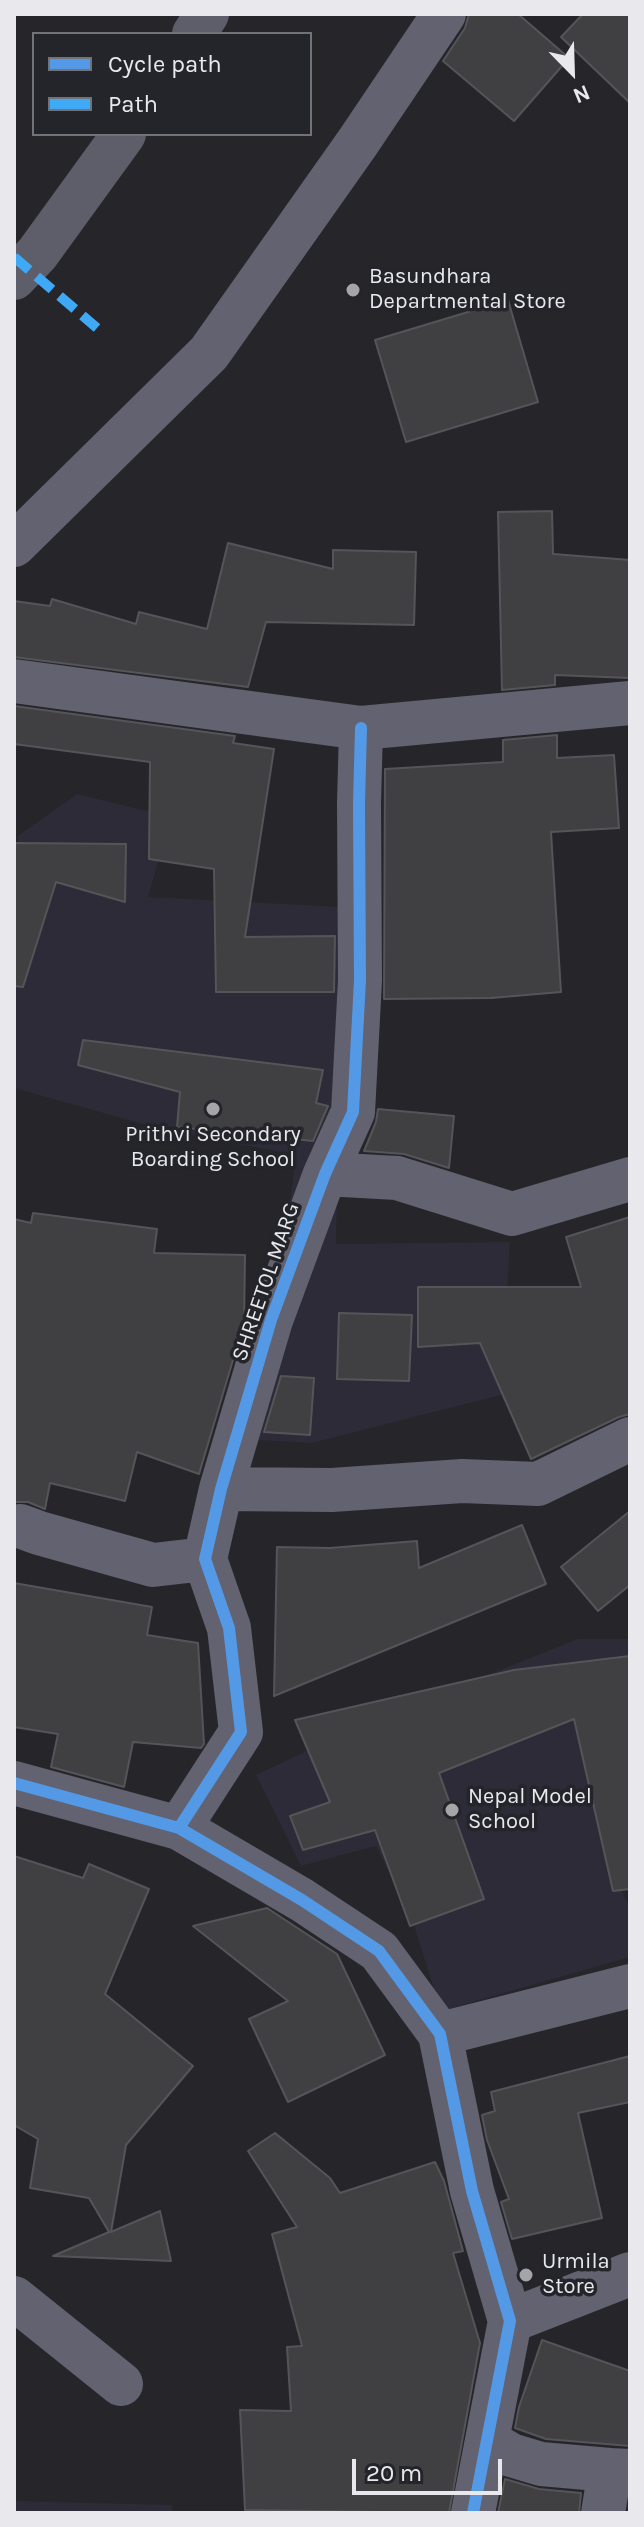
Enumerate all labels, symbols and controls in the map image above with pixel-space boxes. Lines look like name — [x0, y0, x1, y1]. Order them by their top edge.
legend — [32, 32, 312, 136]
north arrow — [532, 32, 612, 112]
text: Cycle path — [108, 50, 222, 78]
text: N — [569, 79, 594, 109]
text: Path — [108, 90, 158, 118]
place label: Basundhara Departmental Store — [369, 264, 566, 316]
marker: Basundhara Departmental Store — [344, 281, 362, 299]
marker: Prithvi Secondary Boarding School — [204, 1100, 222, 1118]
place label: Prithvi Secondary Boarding School — [125, 1122, 301, 1174]
street label: SHREETOL MARG — [227, 1199, 305, 1365]
place label: Nepal Model School — [468, 1784, 592, 1836]
marker: Nepal Model School — [443, 1801, 461, 1819]
place label: Urmila Store — [542, 2249, 610, 2300]
marker: Urmila Store — [517, 2266, 535, 2284]
scale bar — [356, 2443, 506, 2493]
text: 20 m — [366, 2459, 422, 2487]

